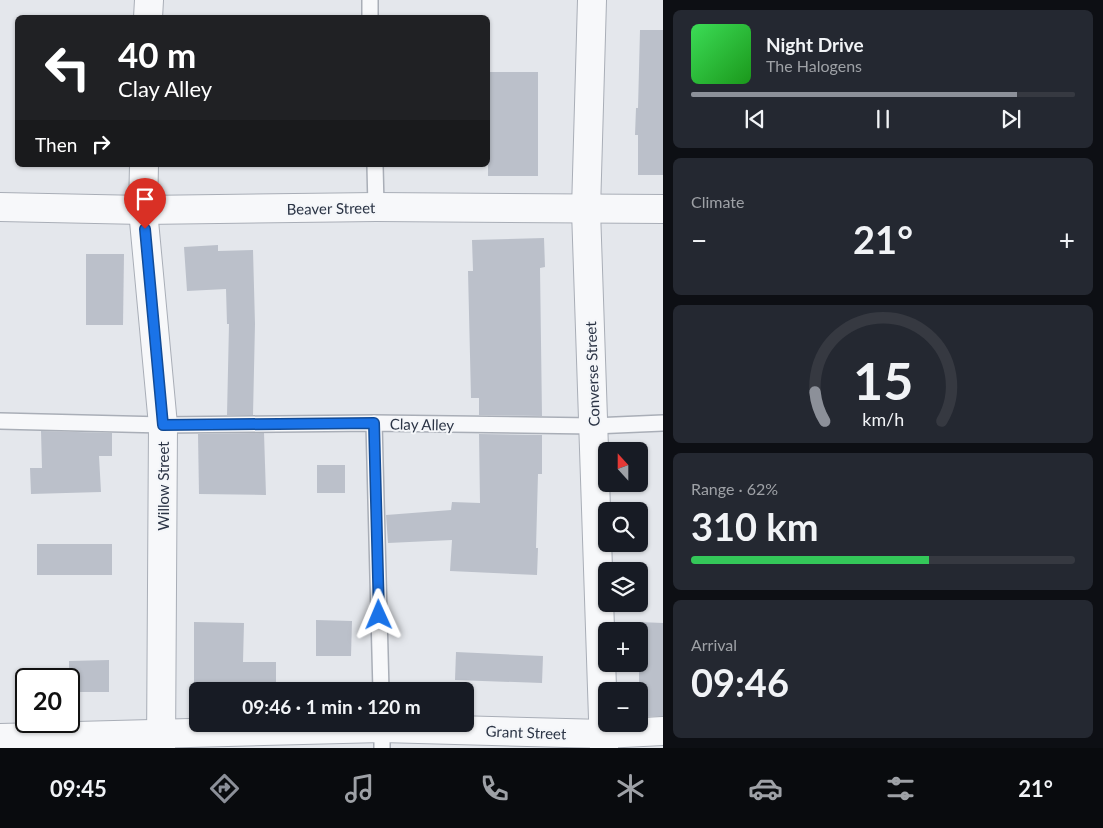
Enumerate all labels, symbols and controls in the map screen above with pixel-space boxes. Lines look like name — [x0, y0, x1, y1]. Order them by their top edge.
text: 40 m — [118, 33, 196, 75]
text: Night Drive — [766, 33, 864, 56]
icon: left — [35, 35, 100, 100]
text: The Halogens — [766, 56, 862, 75]
text: Clay Alley — [118, 75, 212, 102]
icon: previous — [741, 105, 769, 133]
icon: pause — [869, 105, 897, 133]
icon: next — [997, 105, 1025, 133]
icon: right — [87, 130, 115, 158]
text: Then — [35, 133, 77, 156]
pin — [124, 178, 166, 229]
icon: arrive — [131, 185, 159, 213]
text: Climate — [691, 192, 744, 211]
street label: Beaver Street — [286, 198, 376, 218]
text: 21° — [853, 216, 913, 262]
text: − — [691, 223, 707, 257]
text: + — [1059, 223, 1075, 257]
street label: Converse Street — [581, 320, 603, 427]
text: 15 — [853, 349, 913, 411]
text: km/h — [862, 408, 904, 430]
street label: Clay Alley — [390, 414, 455, 434]
street label: Willow Street — [154, 441, 172, 531]
north arrow — [598, 442, 648, 492]
map controls — [598, 442, 648, 732]
text: Range · 62% — [691, 479, 778, 498]
button: search — [598, 502, 648, 552]
text: 310 km — [691, 503, 819, 549]
button: layers — [598, 562, 648, 612]
position arrow — [352, 588, 404, 640]
button: + — [598, 622, 648, 672]
text: Arrival — [691, 635, 737, 654]
text: 09:46 — [691, 659, 789, 705]
speed limit sign: 20 — [15, 668, 80, 733]
button: − — [598, 682, 648, 732]
text: 09:46 · 1 min · 120 m — [242, 695, 421, 718]
street label: Grant Street — [485, 722, 567, 742]
icon: directions — [207, 771, 242, 806]
icon: music — [342, 771, 377, 806]
icon: phone — [477, 771, 512, 806]
icon: climate — [613, 771, 648, 806]
icon: car — [748, 771, 783, 806]
icon: filters — [883, 771, 918, 806]
text: 09:45 — [50, 775, 107, 802]
text: 21° — [1018, 775, 1053, 802]

